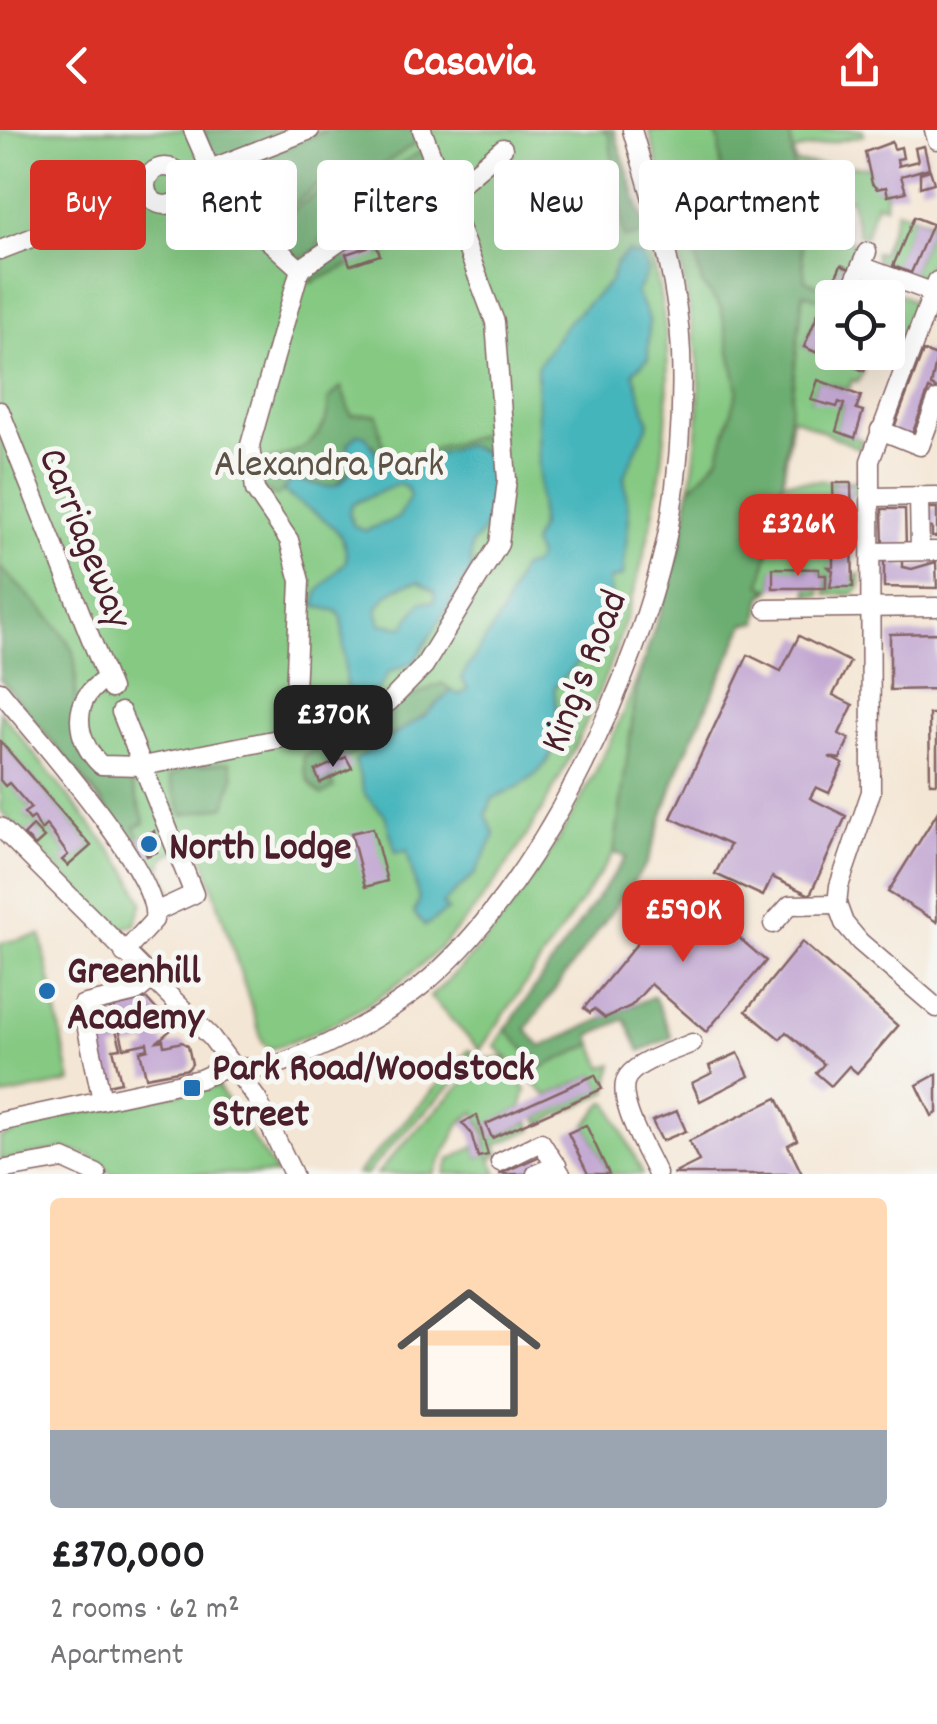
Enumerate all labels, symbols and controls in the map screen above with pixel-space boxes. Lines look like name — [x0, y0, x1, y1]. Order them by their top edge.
text: Casavia — [403, 33, 534, 97]
icon: back — [50, 38, 105, 93]
icon: share — [832, 38, 887, 93]
chip: Buy — [30, 160, 146, 250]
chip: Rent — [166, 160, 297, 250]
chip: Filters — [317, 160, 474, 250]
chip: New — [494, 160, 619, 250]
chip: Apartment — [639, 160, 855, 250]
map controls — [815, 280, 905, 370]
button: locate — [815, 280, 905, 370]
park label: Alexandra Park — [214, 439, 444, 496]
street label: Carriageway — [20, 441, 144, 639]
pin: £326K — [728, 494, 868, 579]
text: £326K — [761, 503, 835, 549]
street label: King's Road — [529, 583, 645, 762]
pin: £370K — [263, 685, 403, 770]
text: £370K — [296, 694, 370, 740]
place label: North Lodge — [169, 822, 352, 879]
marker: North Lodge — [138, 833, 160, 855]
pin: £590K — [613, 880, 753, 965]
text: £590K — [644, 889, 722, 935]
place label: Greenhill Academy — [67, 946, 206, 1049]
marker: Greenhill Academy — [36, 980, 58, 1002]
place label: Park Road/Woodstock Street — [212, 1043, 535, 1146]
marker: Park Road/Woodstock Street — [181, 1077, 203, 1099]
icon: home — [379, 1263, 559, 1443]
text: £370,000 — [50, 1528, 205, 1588]
text: 2 rooms · 62 m² — [50, 1588, 240, 1634]
text: Apartment — [50, 1634, 184, 1680]

